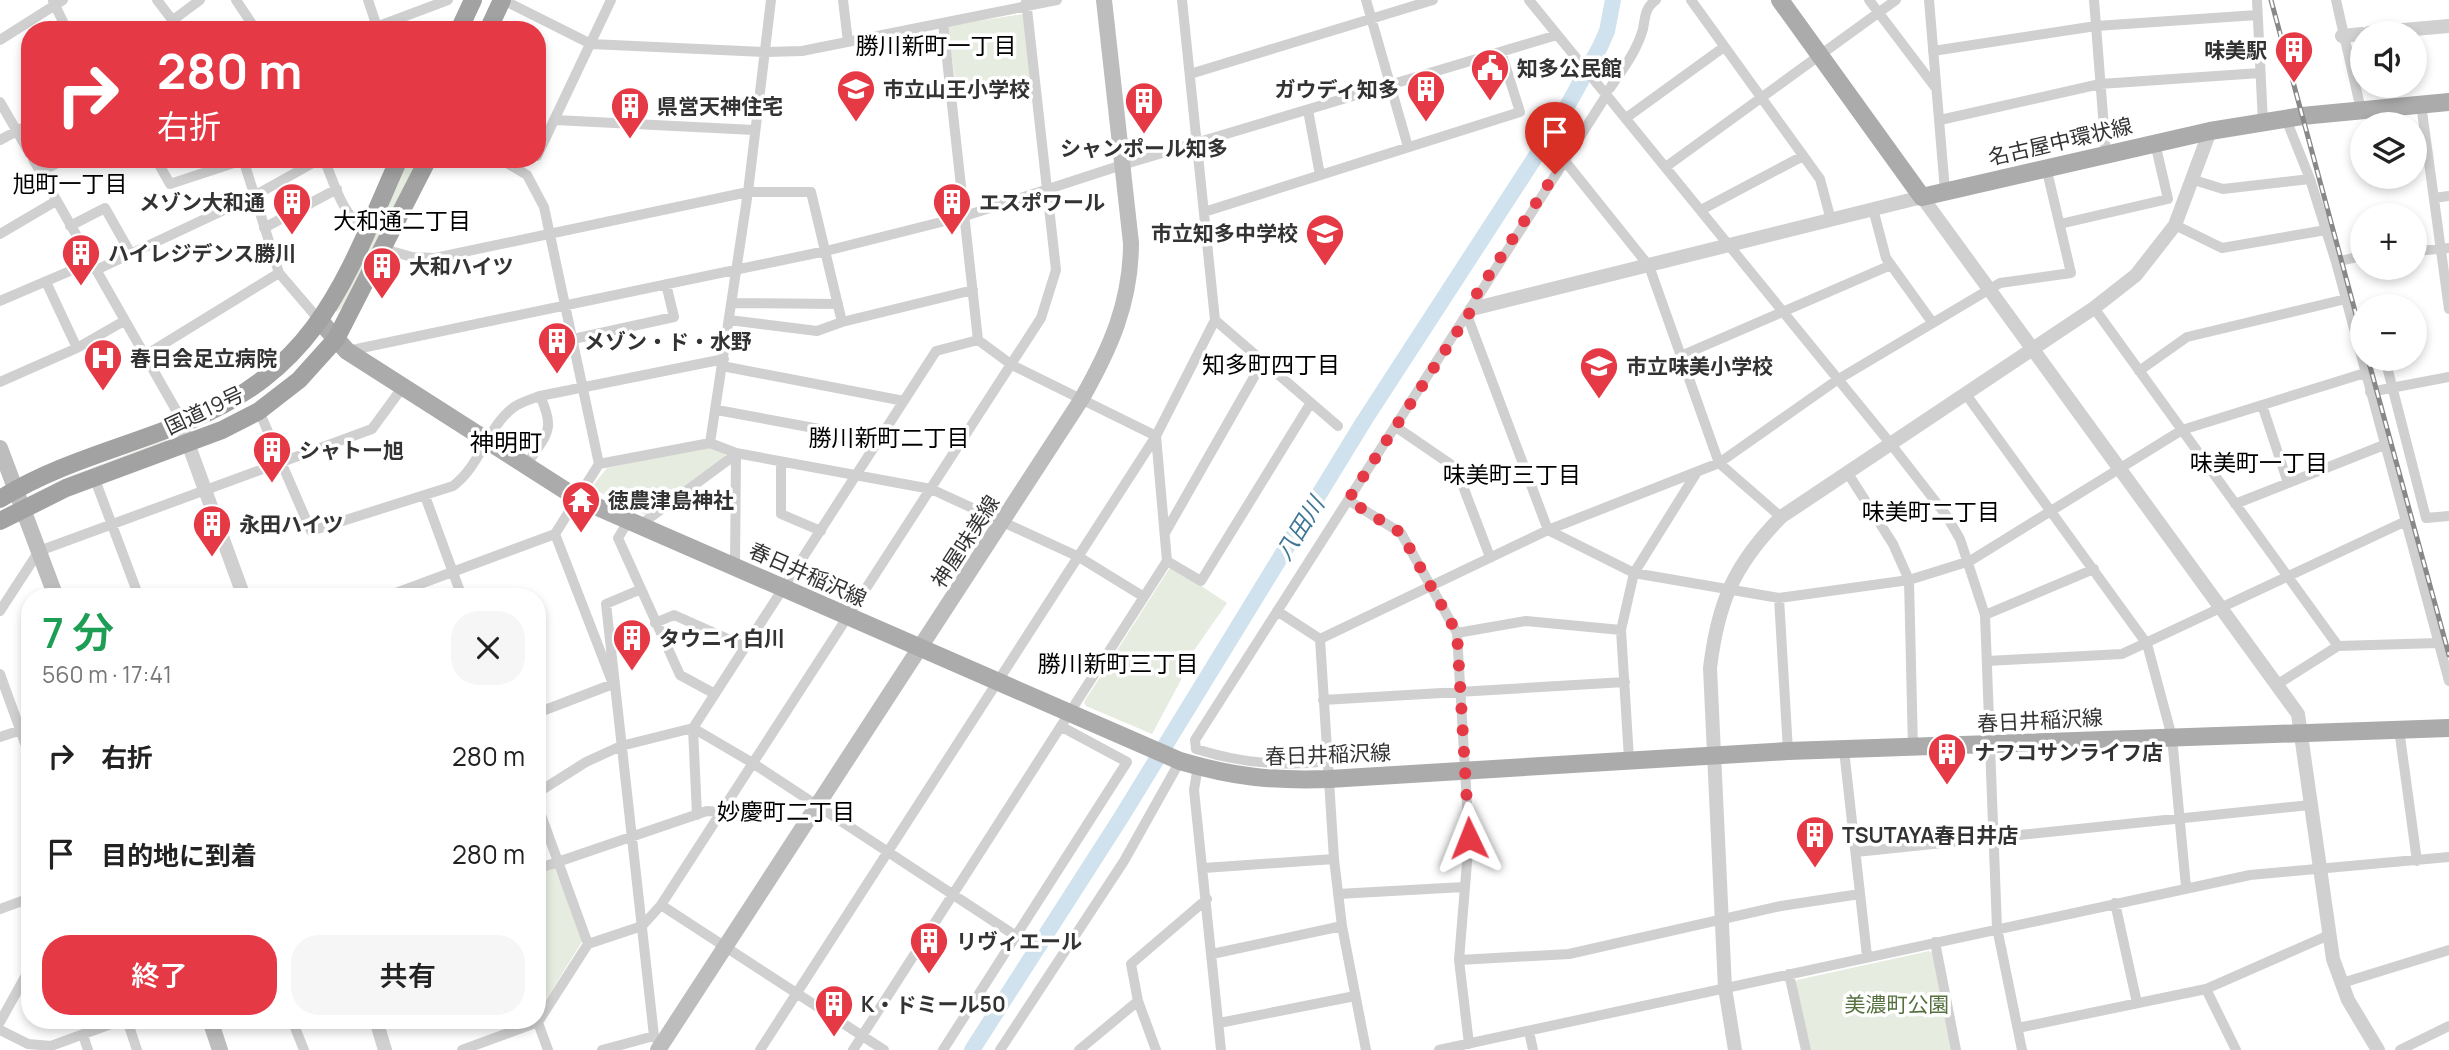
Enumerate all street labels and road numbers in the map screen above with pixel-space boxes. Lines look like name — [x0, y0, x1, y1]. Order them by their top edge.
street label: 名古屋中環状線 — [1985, 111, 2135, 171]
street label: 国道19号 — [160, 380, 248, 440]
street label: 神屋味美線 — [925, 489, 1005, 593]
street label: 春日井稲沢線 — [745, 536, 871, 612]
street label: 春日井稲沢線 — [1976, 703, 2104, 737]
street label: 春日井稲沢線 — [1265, 738, 1391, 770]

